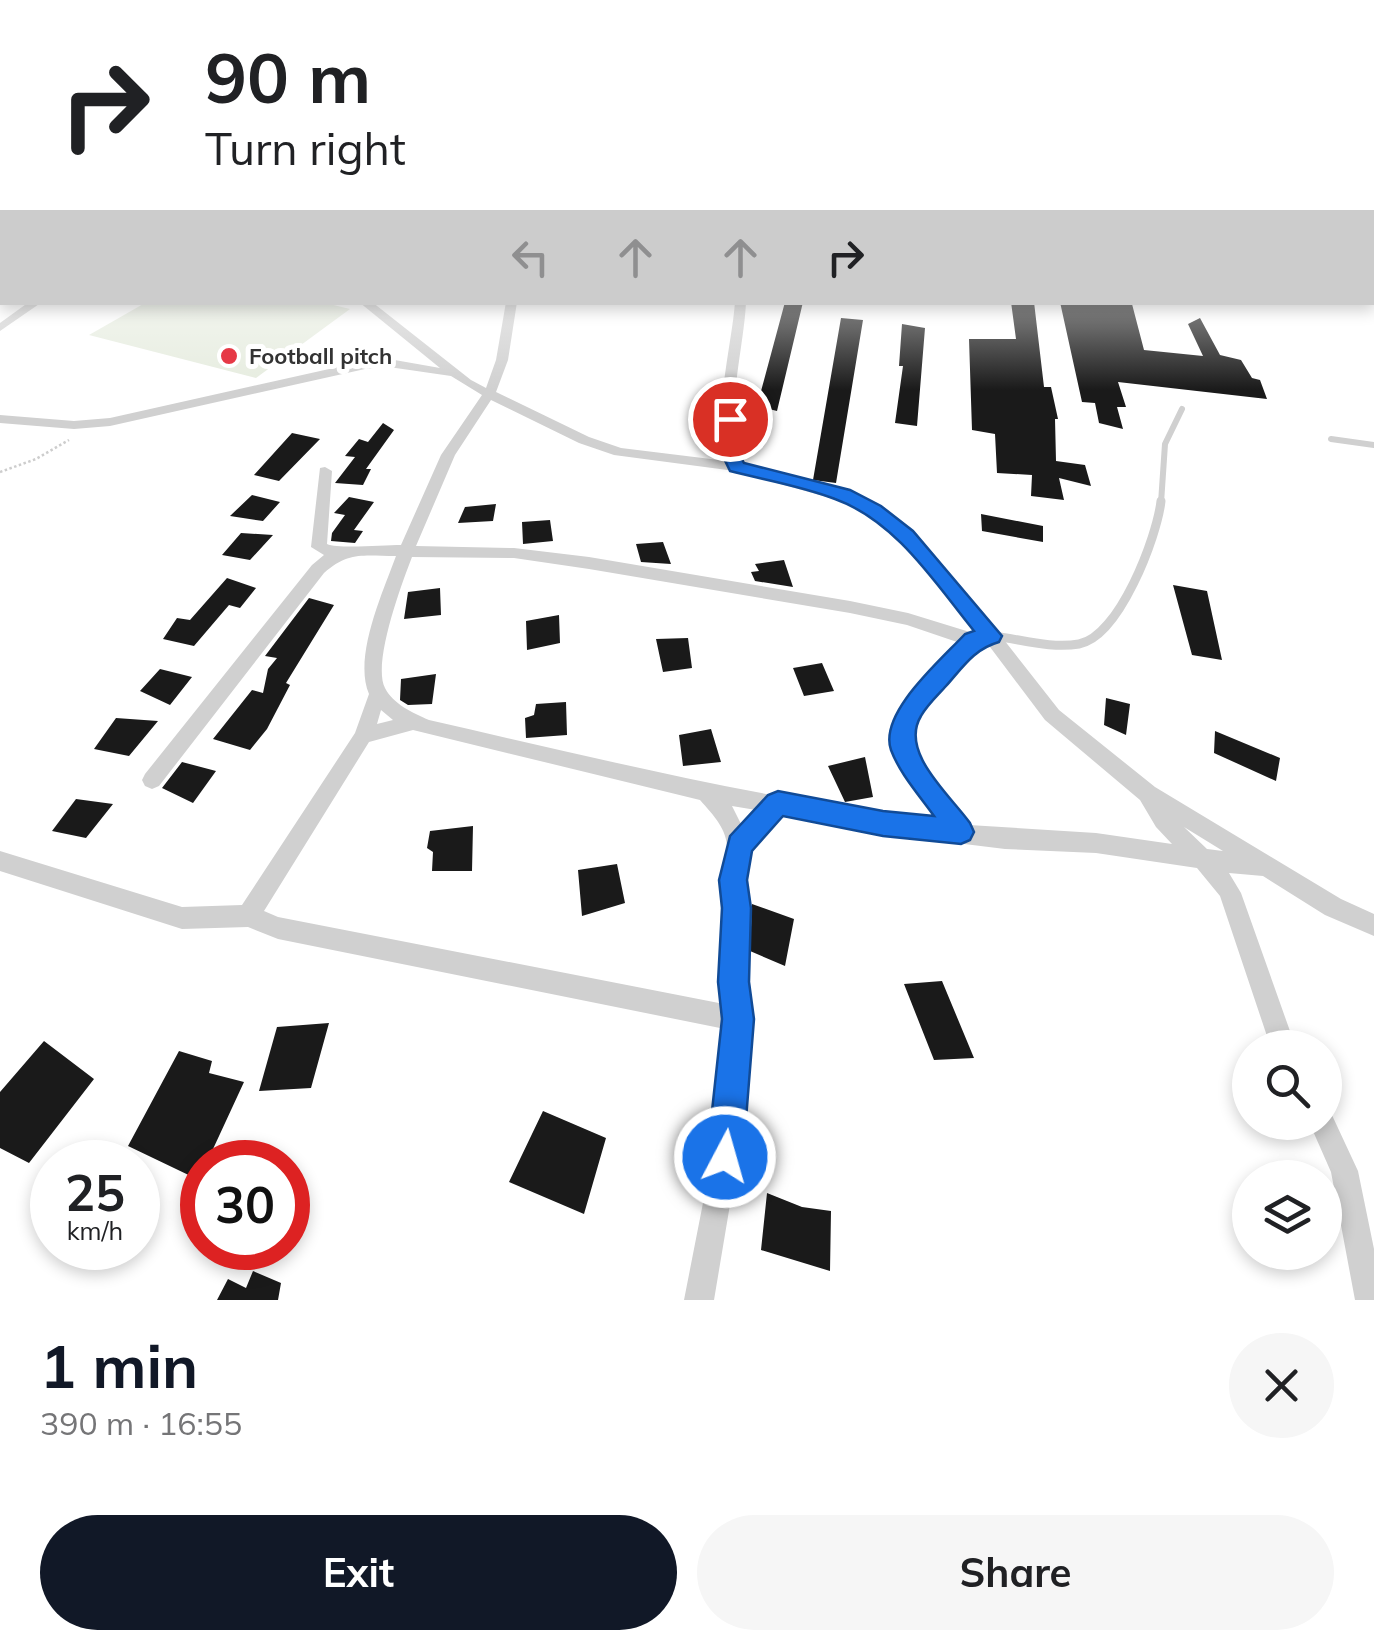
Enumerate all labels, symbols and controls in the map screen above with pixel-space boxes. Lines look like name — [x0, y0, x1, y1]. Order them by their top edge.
text: 90 m — [205, 33, 371, 121]
icon: right — [40, 40, 170, 170]
text: Turn right — [205, 120, 406, 176]
icon: left — [503, 230, 558, 285]
icon: ahead — [608, 230, 663, 285]
icon: ahead — [713, 230, 768, 285]
icon: right — [818, 230, 873, 285]
place label: Football pitch — [249, 342, 392, 370]
marker: Football pitch — [218, 345, 240, 367]
pin — [688, 377, 773, 462]
icon: arrive — [703, 392, 758, 447]
map controls — [1232, 1030, 1342, 1270]
button: search — [1232, 1030, 1342, 1140]
position arrow — [673, 1105, 777, 1209]
speed limit sign: 30 — [180, 1140, 310, 1270]
button: layers — [1232, 1160, 1342, 1270]
text: 25 — [65, 1161, 125, 1224]
text: km/h — [67, 1215, 123, 1246]
text: 1 min — [40, 1328, 198, 1403]
button: close — [1229, 1333, 1334, 1438]
text: 390 m · 16:55 — [40, 1403, 242, 1443]
button: Exit — [40, 1515, 677, 1630]
button: Share — [697, 1515, 1334, 1630]

